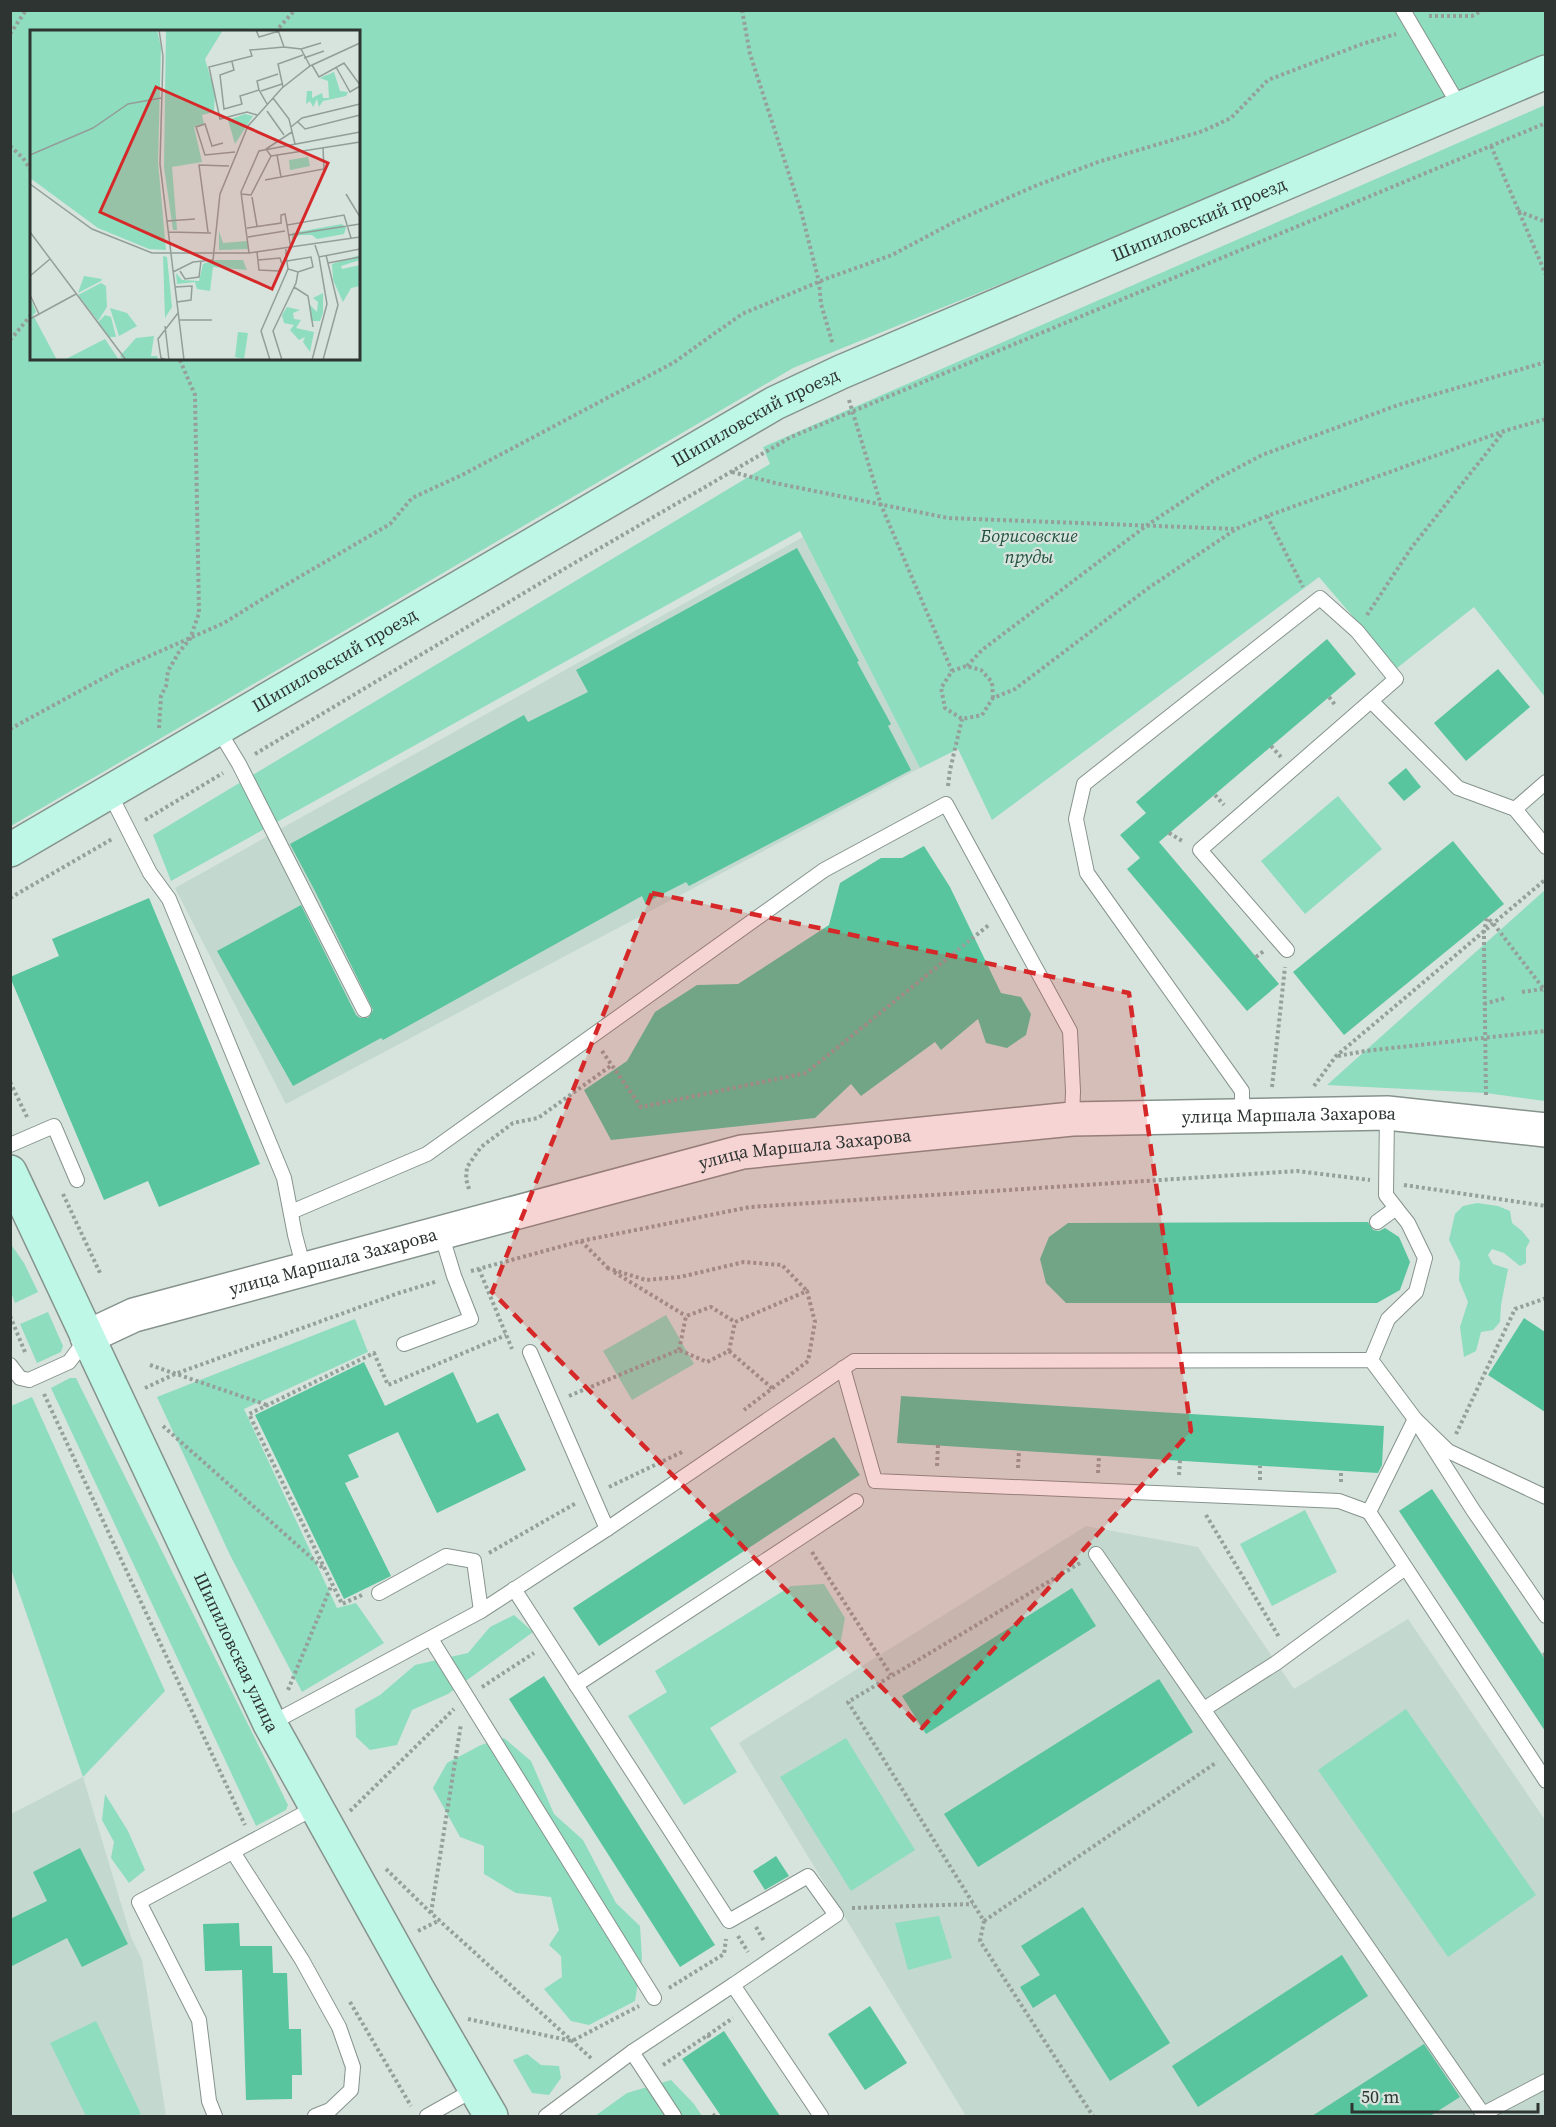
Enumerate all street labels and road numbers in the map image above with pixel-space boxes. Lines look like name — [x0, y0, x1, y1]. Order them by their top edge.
street label: Шипиловский проезд — [1108, 171, 1290, 267]
street label: Шипиловский проезд — [667, 362, 843, 473]
street label: Шипиловский проезд — [247, 602, 422, 718]
street label: улица Маршала Захарова — [1181, 1100, 1398, 1129]
street label: улица Маршала Захарова — [696, 1122, 913, 1175]
street label: улица Маршала Захарова — [226, 1221, 441, 1301]
street label: Шипиловская улица — [188, 1568, 286, 1738]

